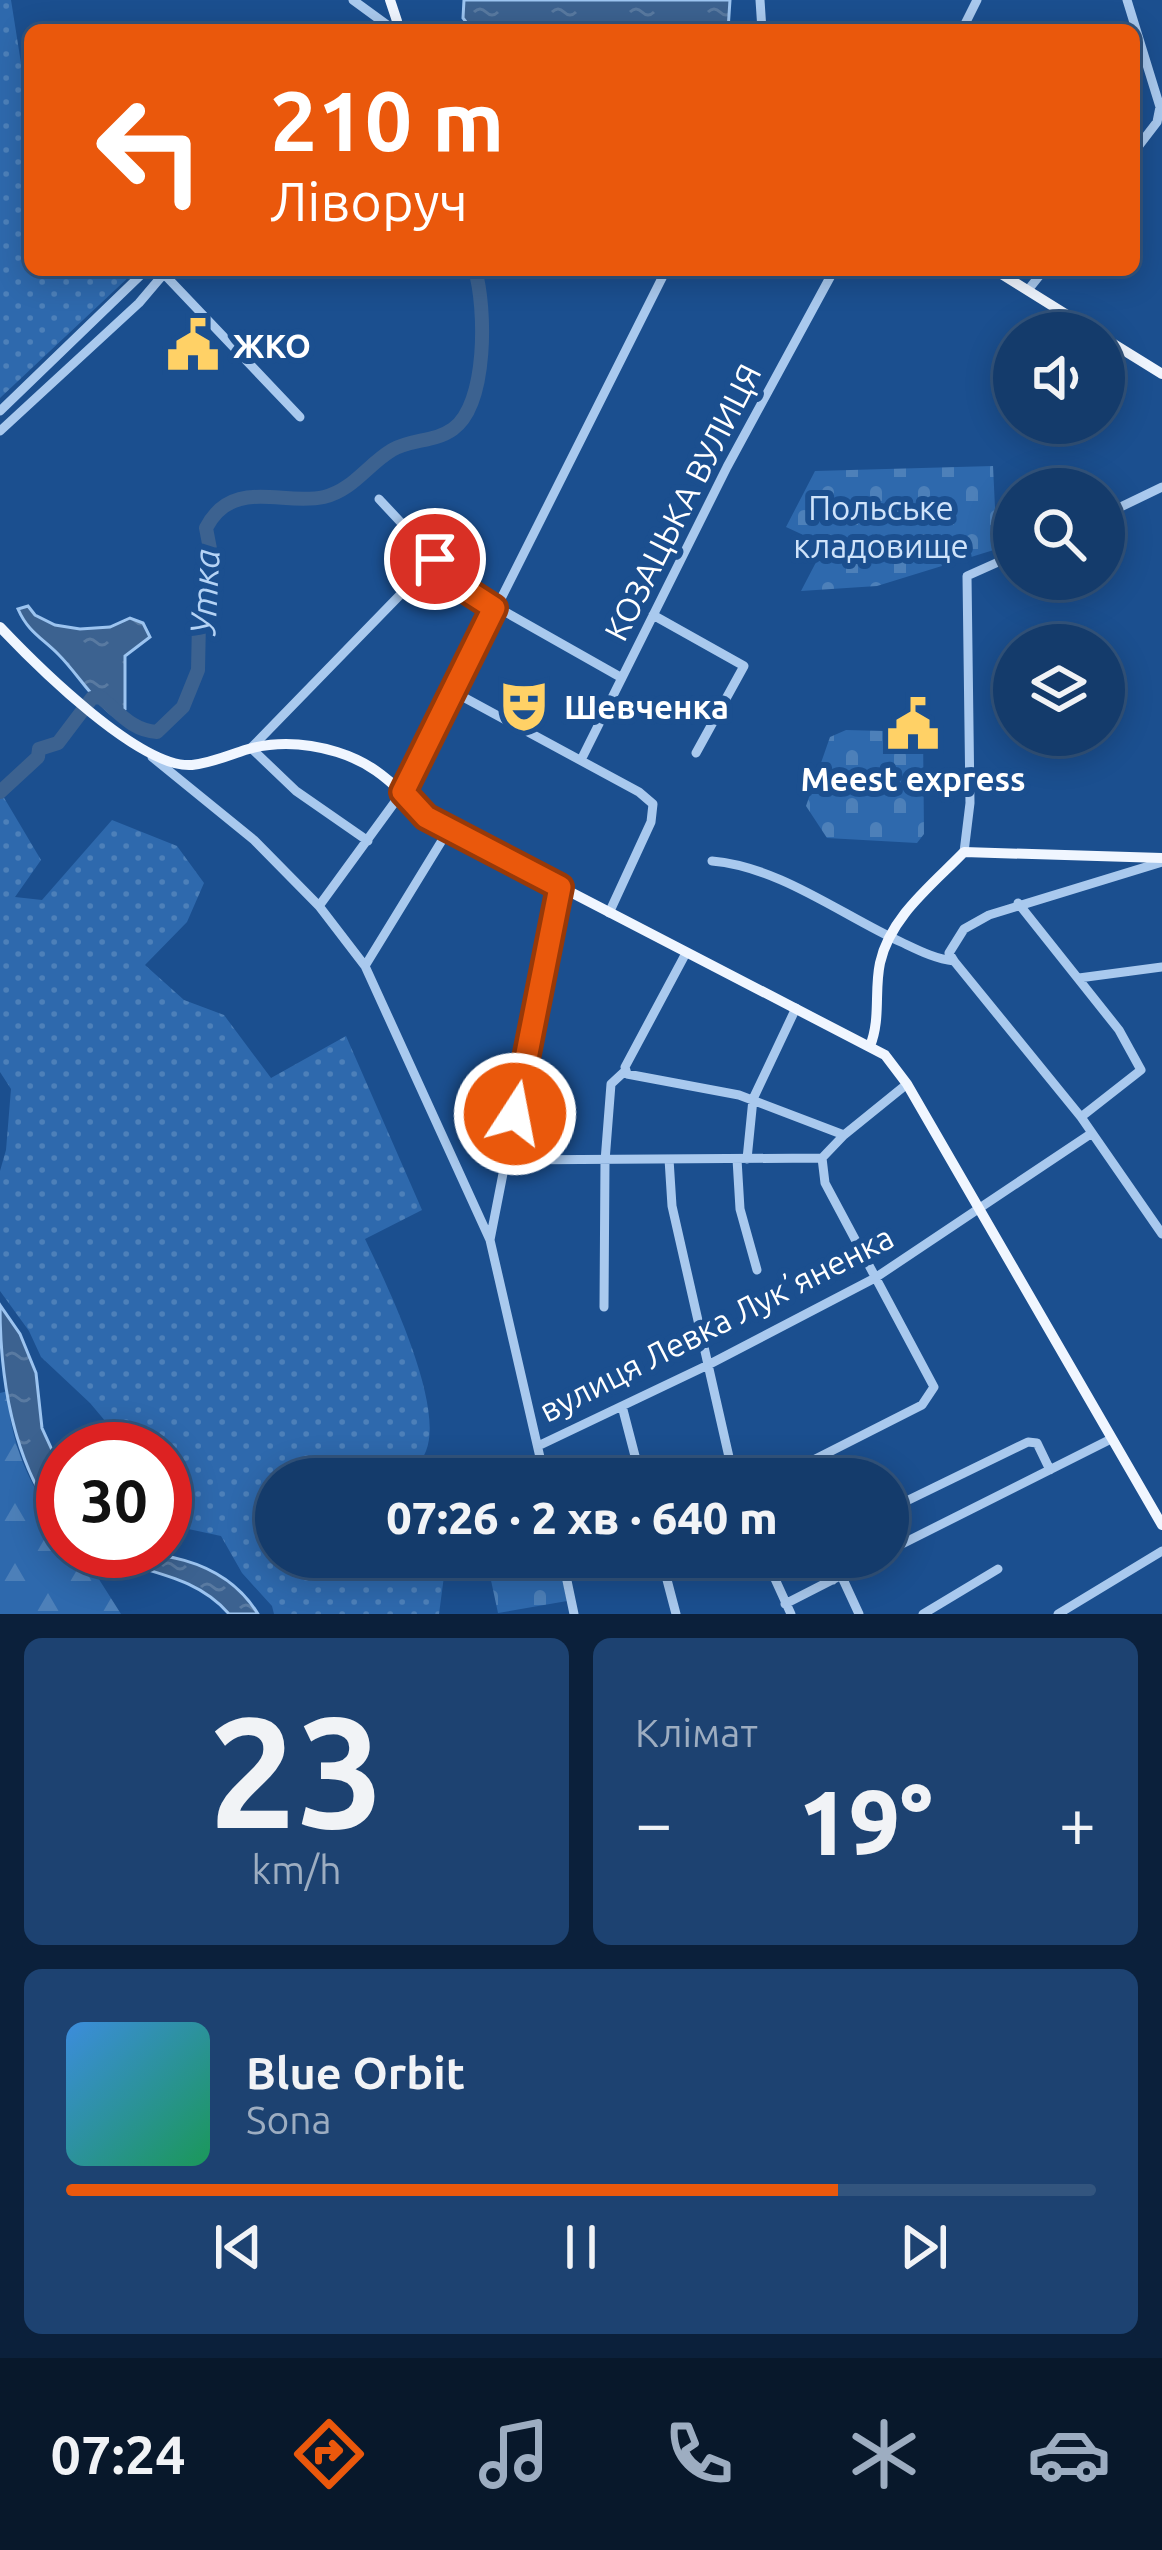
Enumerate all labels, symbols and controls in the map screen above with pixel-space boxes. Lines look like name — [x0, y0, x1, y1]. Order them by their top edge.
icon: left — [72, 72, 228, 228]
text: 210 m — [270, 73, 504, 167]
text: Ліворуч — [270, 171, 468, 231]
map controls — [993, 312, 1125, 756]
button: sound — [993, 312, 1125, 444]
public building icon: ЖКО — [164, 316, 222, 374]
place label: ЖКО — [233, 327, 311, 364]
street label: КОЗАЦЬКА ВУЛИЦЯ — [596, 358, 768, 646]
button: search — [993, 468, 1125, 600]
park label: Польське кладовище — [793, 489, 969, 564]
pin — [384, 508, 486, 610]
icon: arrive — [402, 526, 468, 592]
water label: Утка — [181, 548, 227, 637]
button: layers — [993, 624, 1125, 756]
theatre icon: Шевченка — [495, 677, 553, 735]
place label: Шевченка — [564, 688, 729, 725]
public building icon: Meest express — [884, 695, 942, 753]
place label: Meest express — [800, 760, 1026, 797]
position arrow — [452, 1051, 578, 1177]
street label: вулиця Левка Лукʼяненка — [533, 1217, 899, 1429]
speed limit sign: 30 — [36, 1422, 192, 1578]
text: 07:26 · 2 хв · 640 m — [386, 1492, 778, 1543]
text: 23 — [209, 1683, 384, 1857]
text: Клімат — [635, 1711, 758, 1754]
text: 19° — [798, 1771, 933, 1872]
text: − — [635, 1785, 672, 1859]
text: + — [1059, 1785, 1096, 1859]
text: km/h — [251, 1848, 342, 1891]
text: Blue Orbit — [246, 2047, 465, 2098]
text: Sona — [246, 2098, 332, 2141]
icon: previous — [205, 2214, 271, 2280]
icon: pause — [548, 2214, 614, 2280]
icon: next — [891, 2214, 957, 2280]
icon: directions — [287, 2412, 371, 2496]
icon: music — [472, 2412, 556, 2496]
icon: phone — [657, 2412, 741, 2496]
icon: climate — [842, 2412, 926, 2496]
icon: car — [1027, 2412, 1111, 2496]
text: 07:24 — [51, 2424, 186, 2484]

